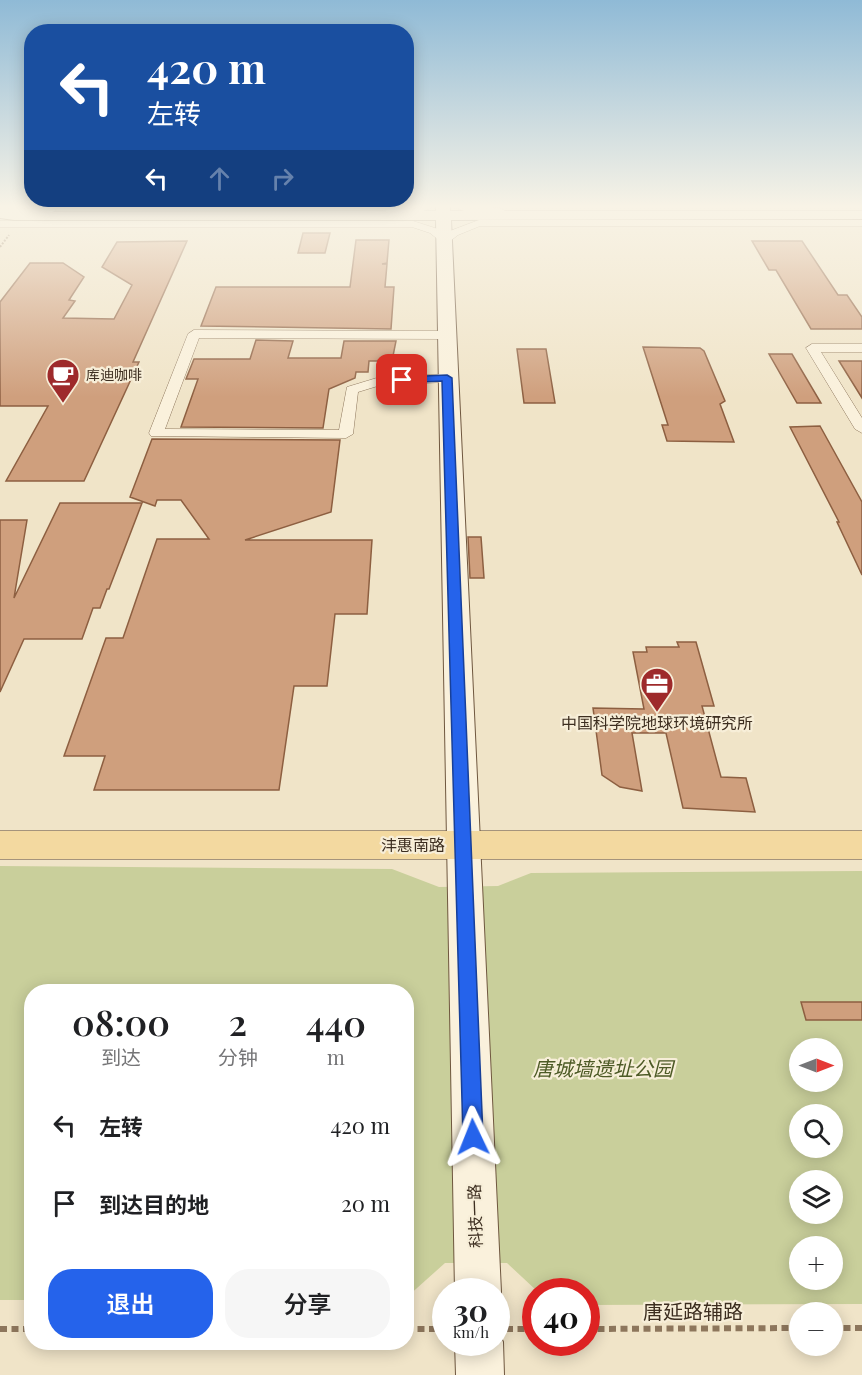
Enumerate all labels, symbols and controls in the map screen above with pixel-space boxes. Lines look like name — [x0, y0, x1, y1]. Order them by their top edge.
text: 420 m — [147, 39, 266, 95]
icon: left — [48, 48, 126, 126]
text: 左转 — [147, 95, 201, 131]
icon: left — [140, 162, 173, 195]
icon: ahead — [203, 162, 236, 195]
icon: right — [266, 162, 299, 195]
pin — [376, 354, 427, 405]
cafe icon: 库迪咖啡 — [45, 357, 81, 404]
icon: arrive — [385, 363, 418, 396]
place label: 库迪咖啡 — [86, 365, 142, 384]
office icon: 中国科学院地球环境研究所 — [639, 666, 675, 713]
place label: 中国科学院地球环境研究所 — [561, 712, 753, 733]
street label: 沣惠南路 — [381, 834, 445, 855]
text: 08:00 — [72, 997, 170, 1045]
text: 2 — [229, 997, 247, 1045]
text: 440 — [306, 998, 366, 1046]
north arrow — [789, 1038, 843, 1092]
map controls — [789, 1038, 843, 1356]
text: 到达 — [101, 1043, 141, 1070]
text: 分钟 — [218, 1043, 258, 1070]
text: m — [327, 1043, 345, 1070]
park label: 唐城墙遗址公园 — [533, 1054, 676, 1081]
button: search — [789, 1104, 843, 1158]
position arrow — [441, 1105, 505, 1169]
icon: left — [48, 1109, 81, 1142]
text: 420 m — [330, 1110, 390, 1140]
text: 左转 — [99, 1111, 143, 1141]
button: layers — [789, 1170, 843, 1224]
street label: 科技一路 — [463, 1184, 486, 1248]
icon: arrive — [48, 1187, 81, 1220]
text: 20 m — [341, 1188, 390, 1218]
text: 到达目的地 — [99, 1189, 209, 1219]
button: + — [789, 1236, 843, 1290]
button: 退出 — [48, 1269, 213, 1338]
button: 分享 — [225, 1269, 390, 1338]
speed limit sign: 40 — [522, 1278, 600, 1356]
text: 30 — [454, 1290, 488, 1330]
street label: 唐延路辅路 — [643, 1297, 743, 1324]
button: − — [789, 1302, 843, 1356]
text: km/h — [453, 1322, 489, 1342]

